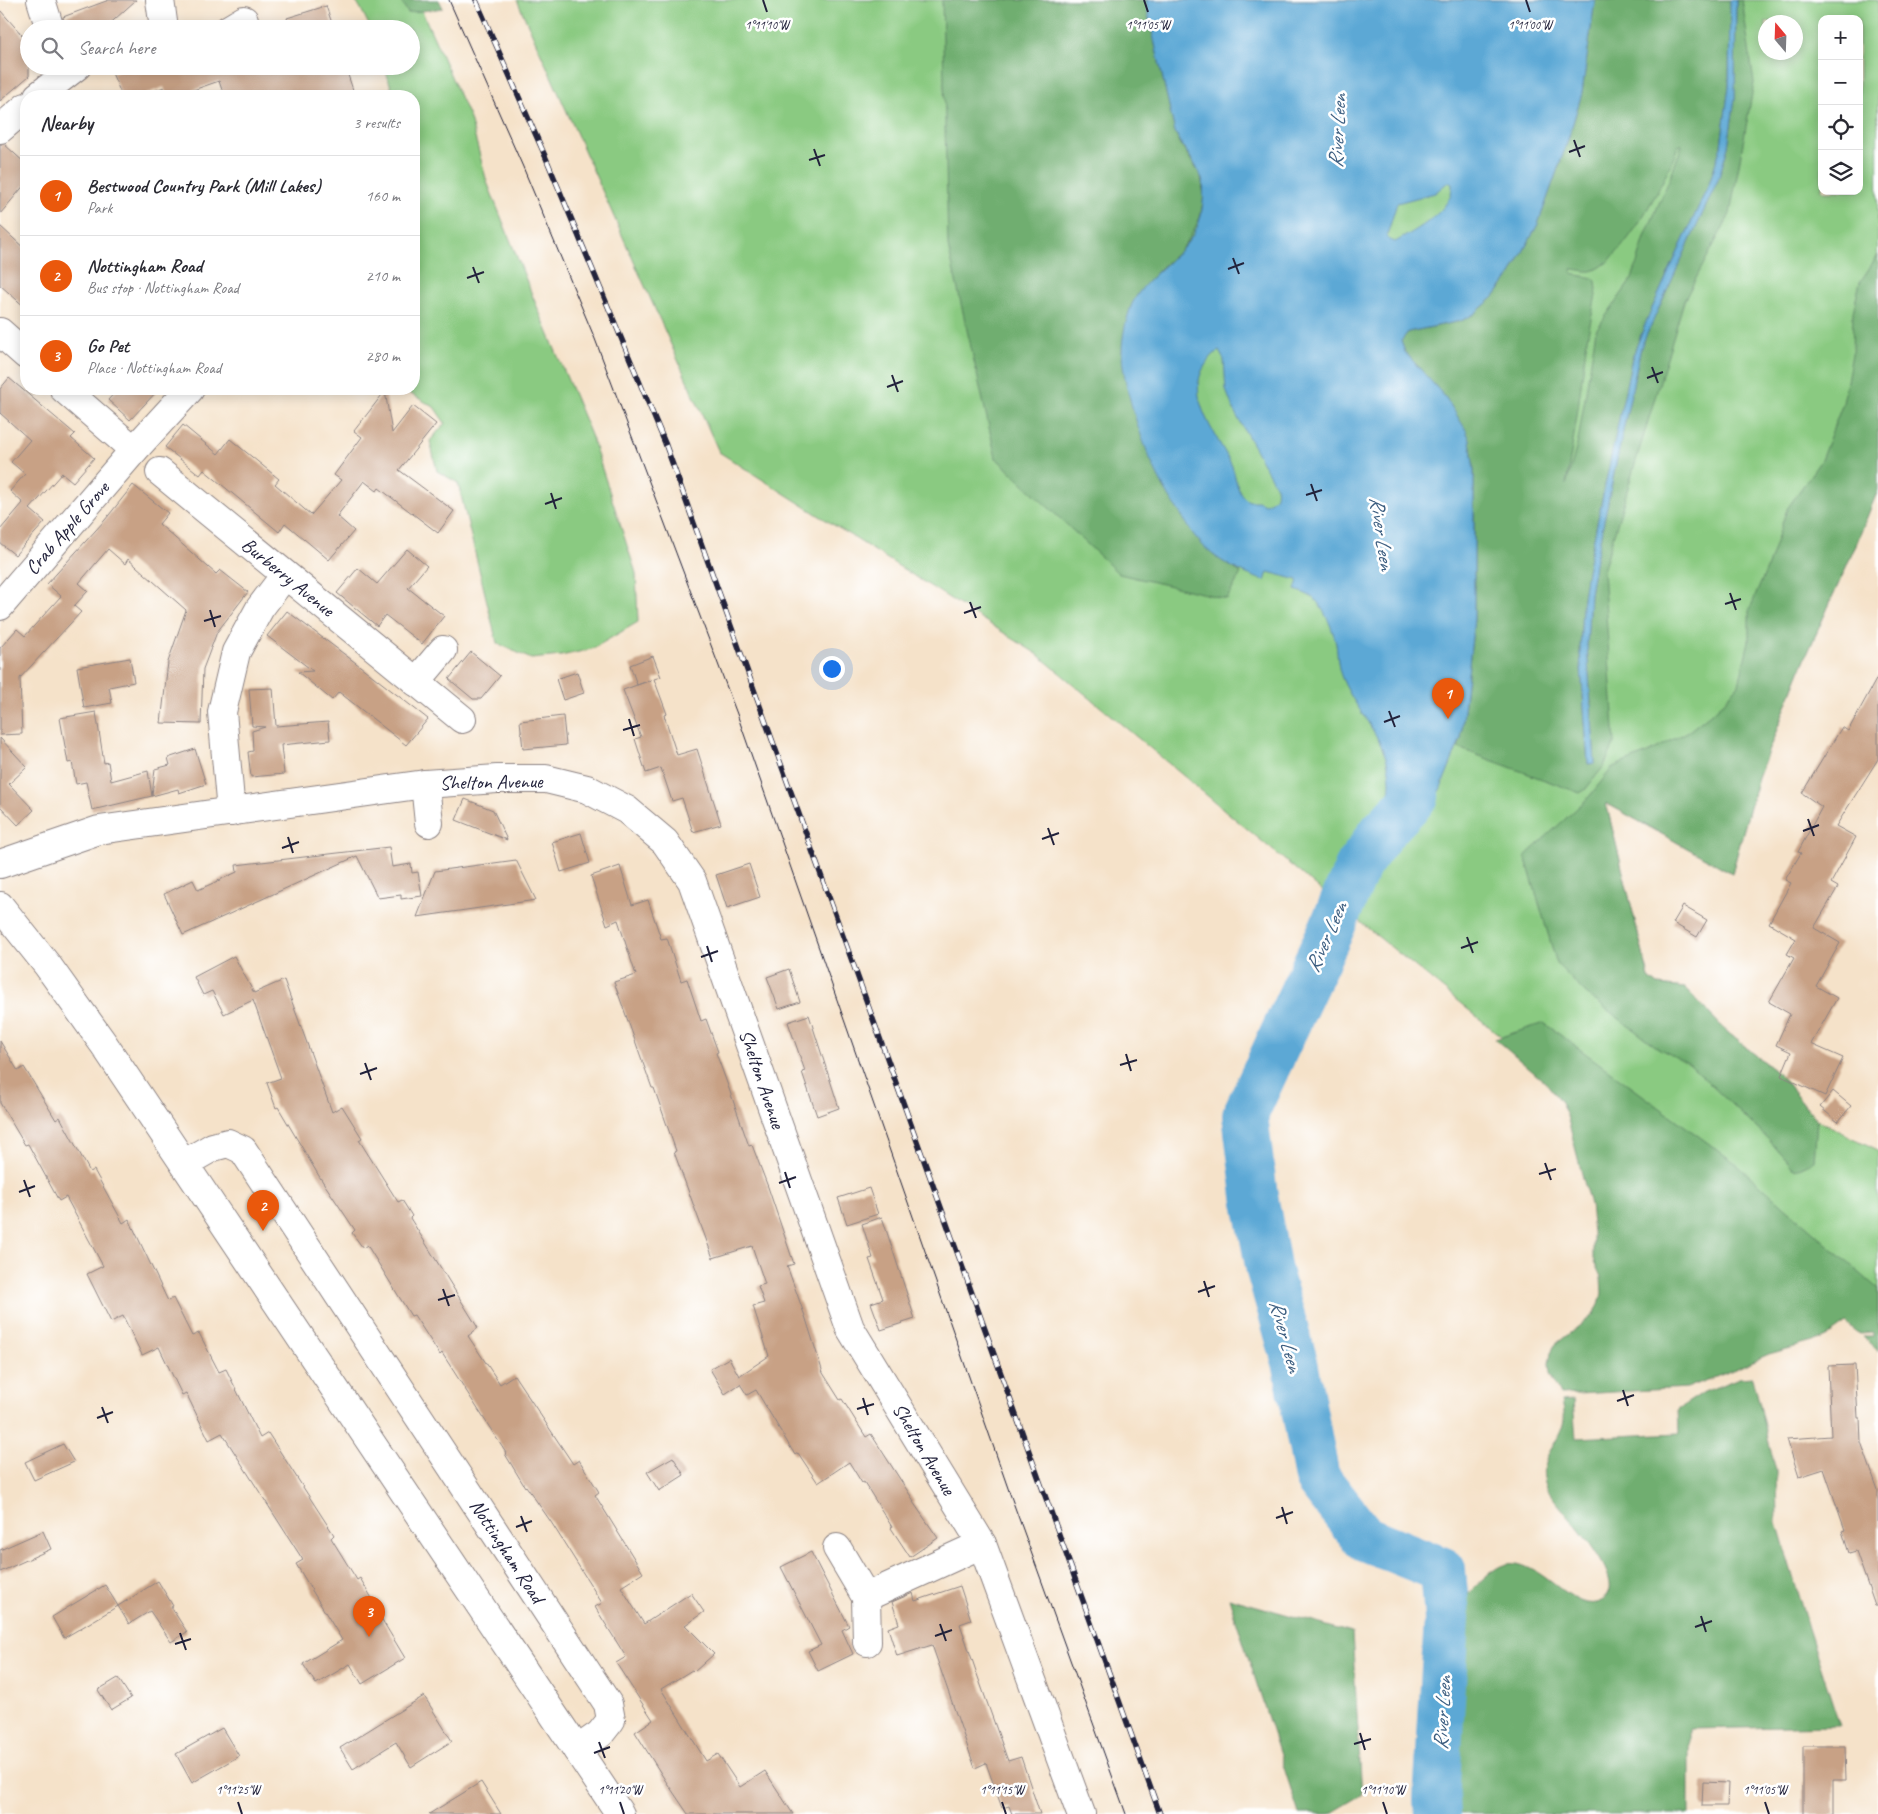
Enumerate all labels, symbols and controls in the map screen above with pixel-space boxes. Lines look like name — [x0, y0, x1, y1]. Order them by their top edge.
north arrow — [1758, 15, 1803, 60]
map controls — [1818, 15, 1863, 195]
button: + — [1818, 15, 1863, 60]
text: 1°11'10"W — [745, 17, 791, 33]
text: 1°11'05"W — [1126, 17, 1172, 33]
text: 1°11'00"W — [1508, 17, 1554, 33]
search box — [20, 20, 420, 75]
icon: search — [38, 34, 66, 62]
text: Search here — [78, 36, 155, 60]
button: − — [1818, 60, 1863, 105]
water label: River Leen — [1322, 91, 1352, 169]
button: locate — [1818, 105, 1863, 150]
text: Nearby — [40, 110, 93, 136]
text: 3 results — [353, 113, 400, 133]
button: layers — [1818, 150, 1863, 195]
text: Bestwood Country Park (Mill Lakes) — [87, 174, 321, 198]
text: 1 — [52, 186, 60, 206]
text: 160 m — [366, 186, 400, 206]
text: Park — [87, 198, 112, 218]
text: Nottingham Road — [87, 254, 202, 278]
text: 2 — [52, 266, 60, 286]
text: 210 m — [366, 266, 400, 286]
text: Bus stop · Nottingham Road — [87, 278, 239, 298]
text: Go Pet — [87, 334, 129, 358]
text: 3 — [52, 346, 60, 366]
text: 280 m — [366, 346, 400, 366]
text: Place · Nottingham Road — [87, 358, 221, 378]
street label: Crab Apple Grove — [20, 475, 115, 580]
water label: River Leen — [1364, 495, 1400, 574]
street label: Burberry Avenue — [236, 532, 341, 623]
your location — [819, 656, 845, 682]
pin: 1 — [1432, 678, 1464, 719]
street label: Shelton Avenue — [439, 769, 544, 795]
water label: River Leen — [1299, 896, 1354, 976]
street label: Shelton Avenue — [733, 1026, 791, 1133]
pin: 2 — [247, 1190, 279, 1231]
water label: River Leen — [1264, 1297, 1309, 1378]
street label: Shelton Avenue — [887, 1398, 962, 1501]
street label: Nottingham Road — [464, 1494, 552, 1610]
pin: 3 — [353, 1596, 385, 1637]
water label: River Leen — [1427, 1673, 1457, 1751]
text: 1°11'25"W — [216, 1782, 262, 1798]
text: 1°11'20"W — [598, 1782, 644, 1798]
text: 1°11'15"W — [980, 1782, 1026, 1798]
text: 1°11'10"W — [1361, 1782, 1407, 1798]
text: 1°11'05"W — [1743, 1782, 1789, 1798]

